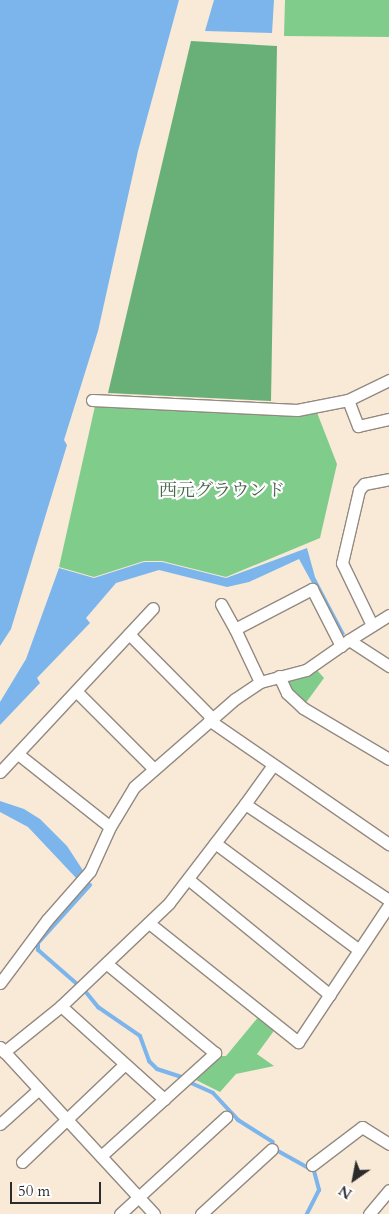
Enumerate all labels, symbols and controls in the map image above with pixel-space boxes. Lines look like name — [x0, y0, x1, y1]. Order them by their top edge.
park label: 西元グラウンド — [159, 480, 285, 502]
north arrow — [329, 1154, 379, 1204]
scale bar — [12, 1172, 104, 1204]
text: 50 m — [18, 1181, 50, 1201]
text: N — [335, 1181, 356, 1203]

